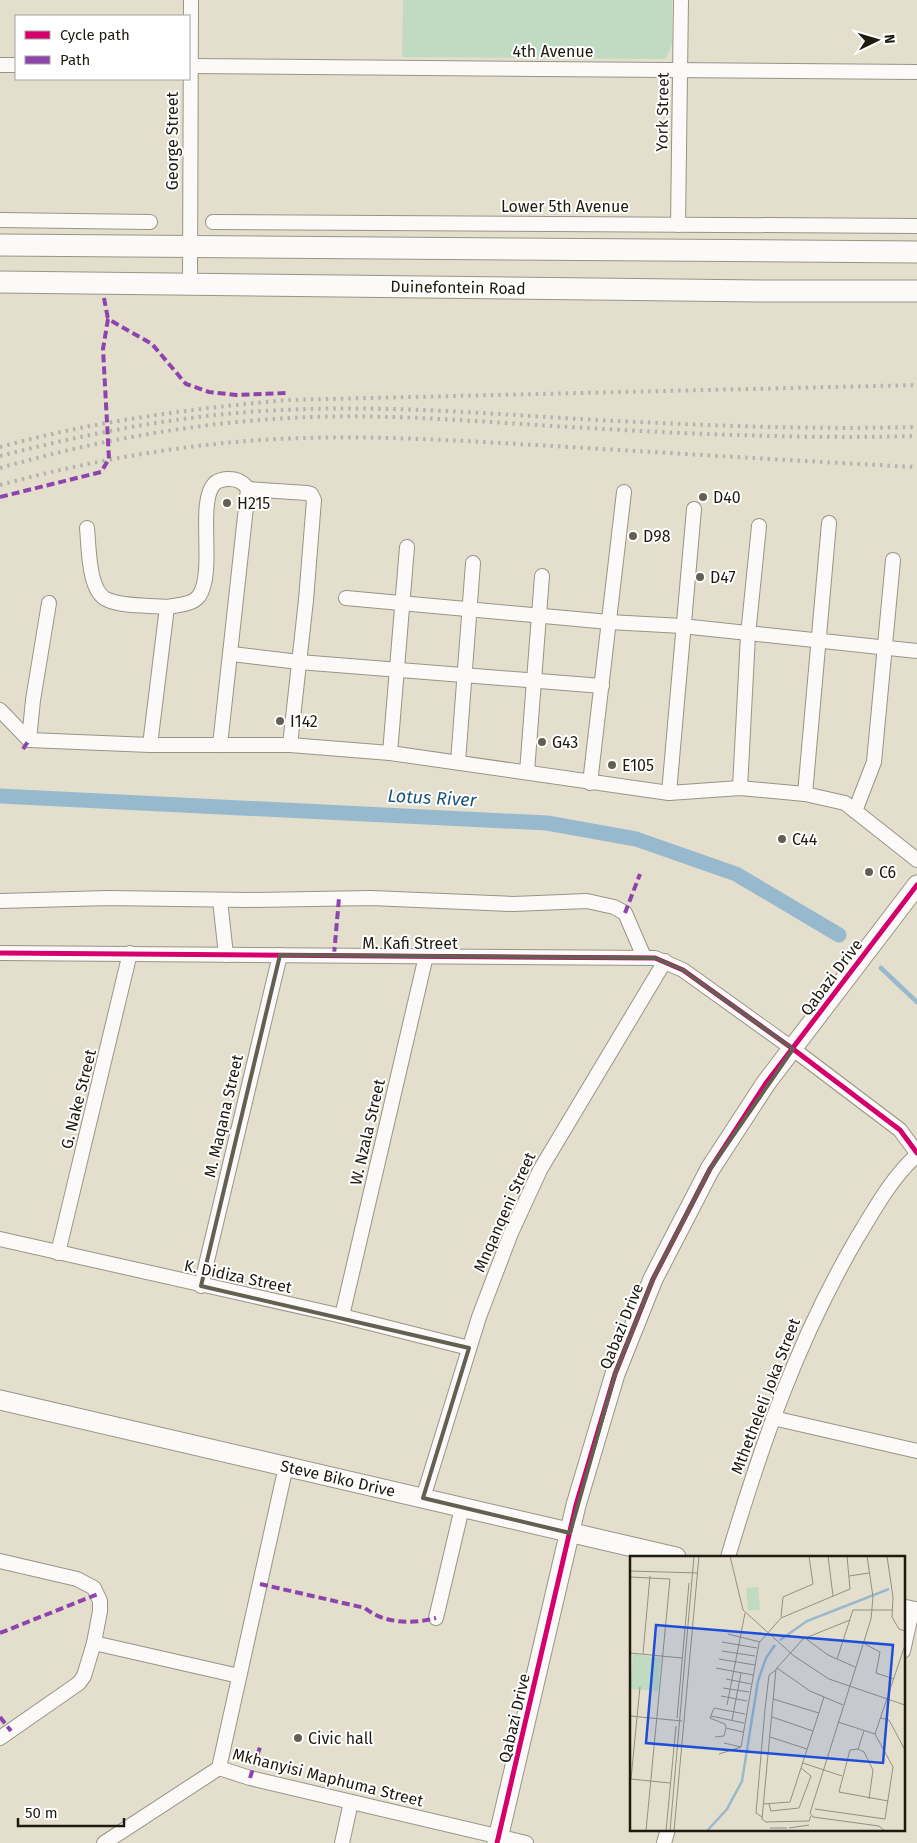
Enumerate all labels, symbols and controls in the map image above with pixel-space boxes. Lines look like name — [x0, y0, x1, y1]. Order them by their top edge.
legend — [15, 15, 190, 80]
north arrow — [852, 15, 902, 65]
text: Cycle path — [60, 26, 130, 44]
text: N — [881, 34, 898, 44]
street label: 4th Avenue — [512, 42, 594, 61]
text: Path — [60, 51, 90, 69]
street label: York Street — [652, 72, 673, 152]
street label: George Street — [163, 92, 182, 190]
street label: Lower 5th Avenue — [501, 197, 629, 216]
street label: Duinefontein Road — [390, 277, 526, 298]
place label: D40 — [713, 488, 741, 507]
marker: D40 — [697, 491, 709, 503]
place label: H215 — [237, 494, 270, 513]
marker: H215 — [221, 497, 233, 509]
place label: D98 — [643, 527, 671, 546]
marker: D98 — [627, 530, 639, 542]
place label: D47 — [710, 568, 736, 587]
marker: D47 — [694, 571, 706, 583]
place label: I142 — [290, 712, 318, 731]
marker: I142 — [274, 715, 286, 727]
place label: G43 — [552, 733, 578, 752]
marker: G43 — [536, 736, 548, 748]
place label: E105 — [622, 756, 654, 775]
marker: E105 — [606, 759, 618, 771]
water label: Lotus River — [387, 785, 478, 811]
place label: C44 — [792, 830, 818, 849]
marker: C44 — [776, 833, 788, 845]
place label: C6 — [879, 863, 896, 882]
marker: C6 — [863, 866, 875, 878]
street label: M. Kafi Street — [362, 934, 458, 953]
street label: Qabazi Drive — [796, 935, 866, 1019]
street label: G. Nake Street — [57, 1047, 100, 1151]
street label: M. Maqana Street — [200, 1053, 247, 1179]
street label: W. Nzala Street — [346, 1077, 389, 1187]
street label: Mnqanqeni Street — [469, 1149, 540, 1275]
street label: K. Didiza Street — [182, 1256, 294, 1297]
street label: Qabazi Drive — [596, 1280, 647, 1372]
street label: Mthetheleli Joka Street — [727, 1315, 804, 1477]
street label: Steve Biko Drive — [279, 1456, 397, 1501]
inset map — [630, 1556, 904, 1830]
street label: Qabazi Drive — [495, 1672, 534, 1765]
place label: Civic hall — [308, 1729, 373, 1748]
marker: Civic hall — [292, 1732, 304, 1744]
street label: Mkhanyisi Maphuma Street — [230, 1745, 425, 1810]
scale bar — [18, 1796, 124, 1828]
text: 50 m — [25, 1804, 58, 1822]

